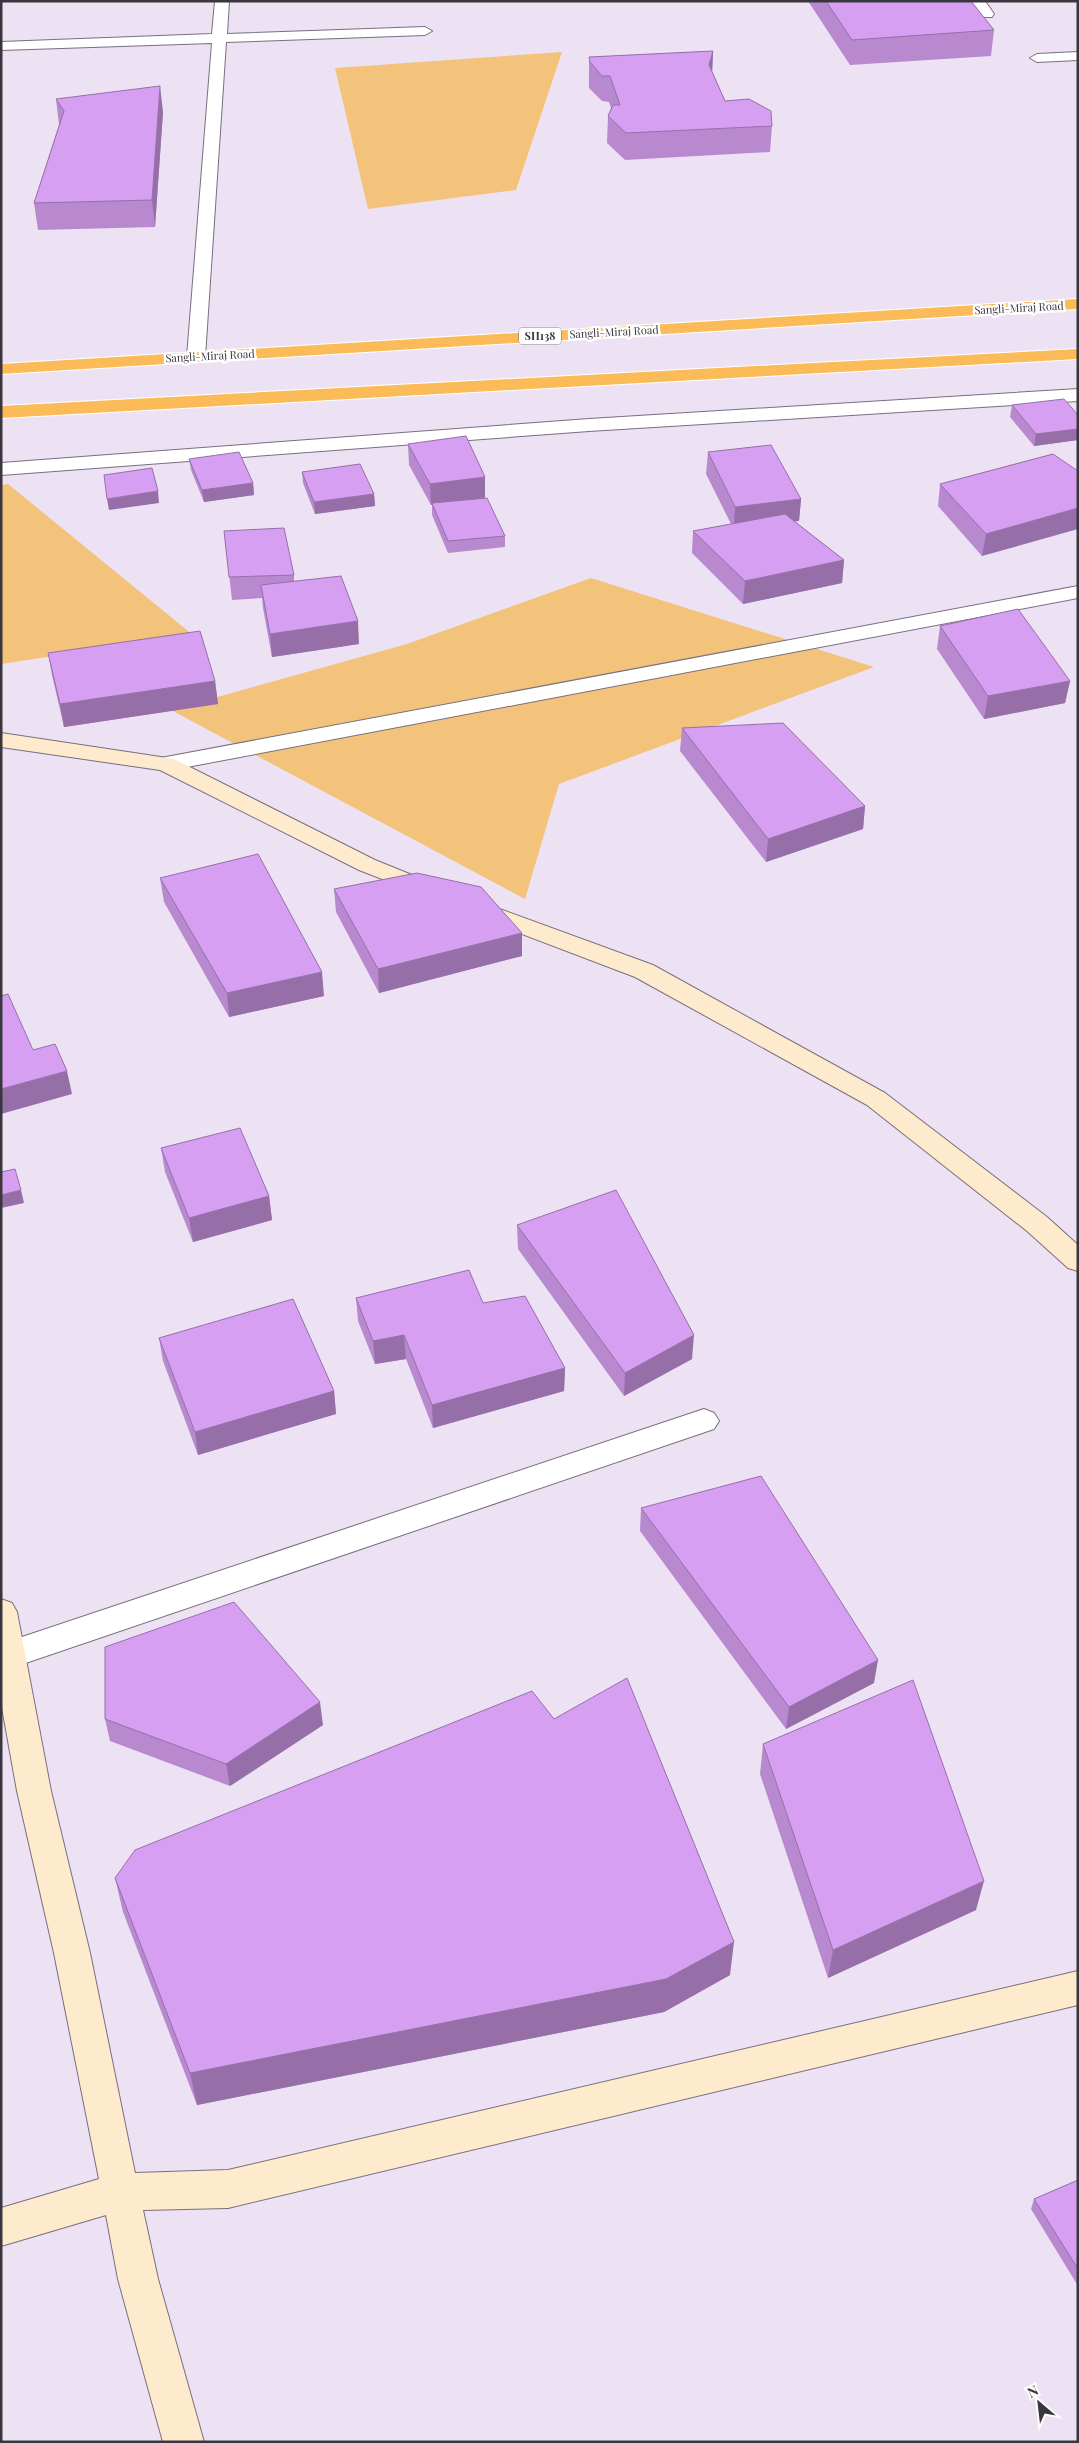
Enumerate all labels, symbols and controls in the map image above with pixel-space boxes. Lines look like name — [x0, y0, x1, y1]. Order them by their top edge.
street label: Sangli-Miraj Road — [974, 298, 1065, 317]
street label: Sangli-Miraj Road — [569, 322, 660, 341]
road number: SH138 — [519, 328, 561, 344]
street label: Sangli-Miraj Road — [165, 346, 256, 365]
north arrow — [1014, 2378, 1064, 2428]
text: N — [1024, 2380, 1042, 2402]

